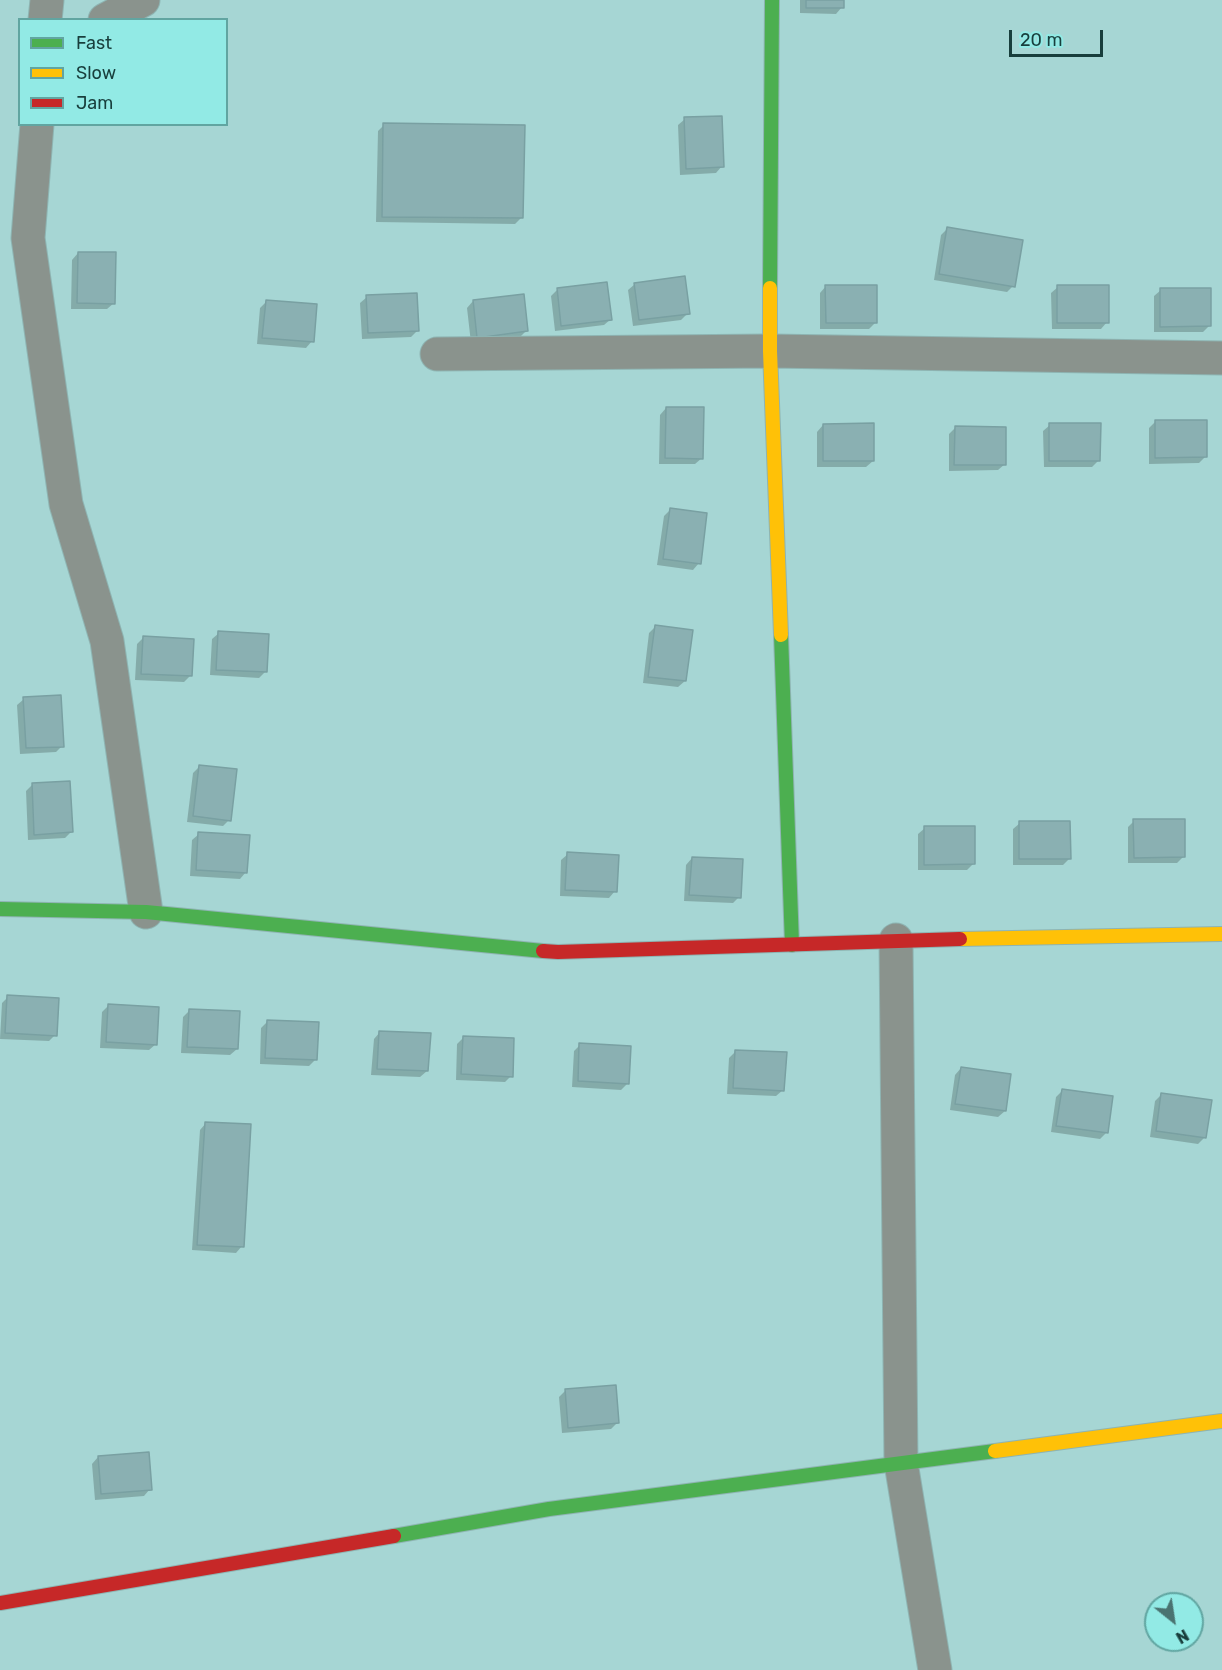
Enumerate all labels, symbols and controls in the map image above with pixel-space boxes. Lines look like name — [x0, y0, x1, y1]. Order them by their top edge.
legend — [18, 18, 228, 126]
scale bar — [1012, 18, 1106, 56]
text: 20 m — [1020, 29, 1062, 51]
text: Fast — [76, 32, 112, 54]
text: Slow — [76, 62, 116, 84]
text: Jam — [76, 92, 113, 114]
north arrow — [1144, 1592, 1204, 1652]
text: N — [1173, 1625, 1192, 1647]

